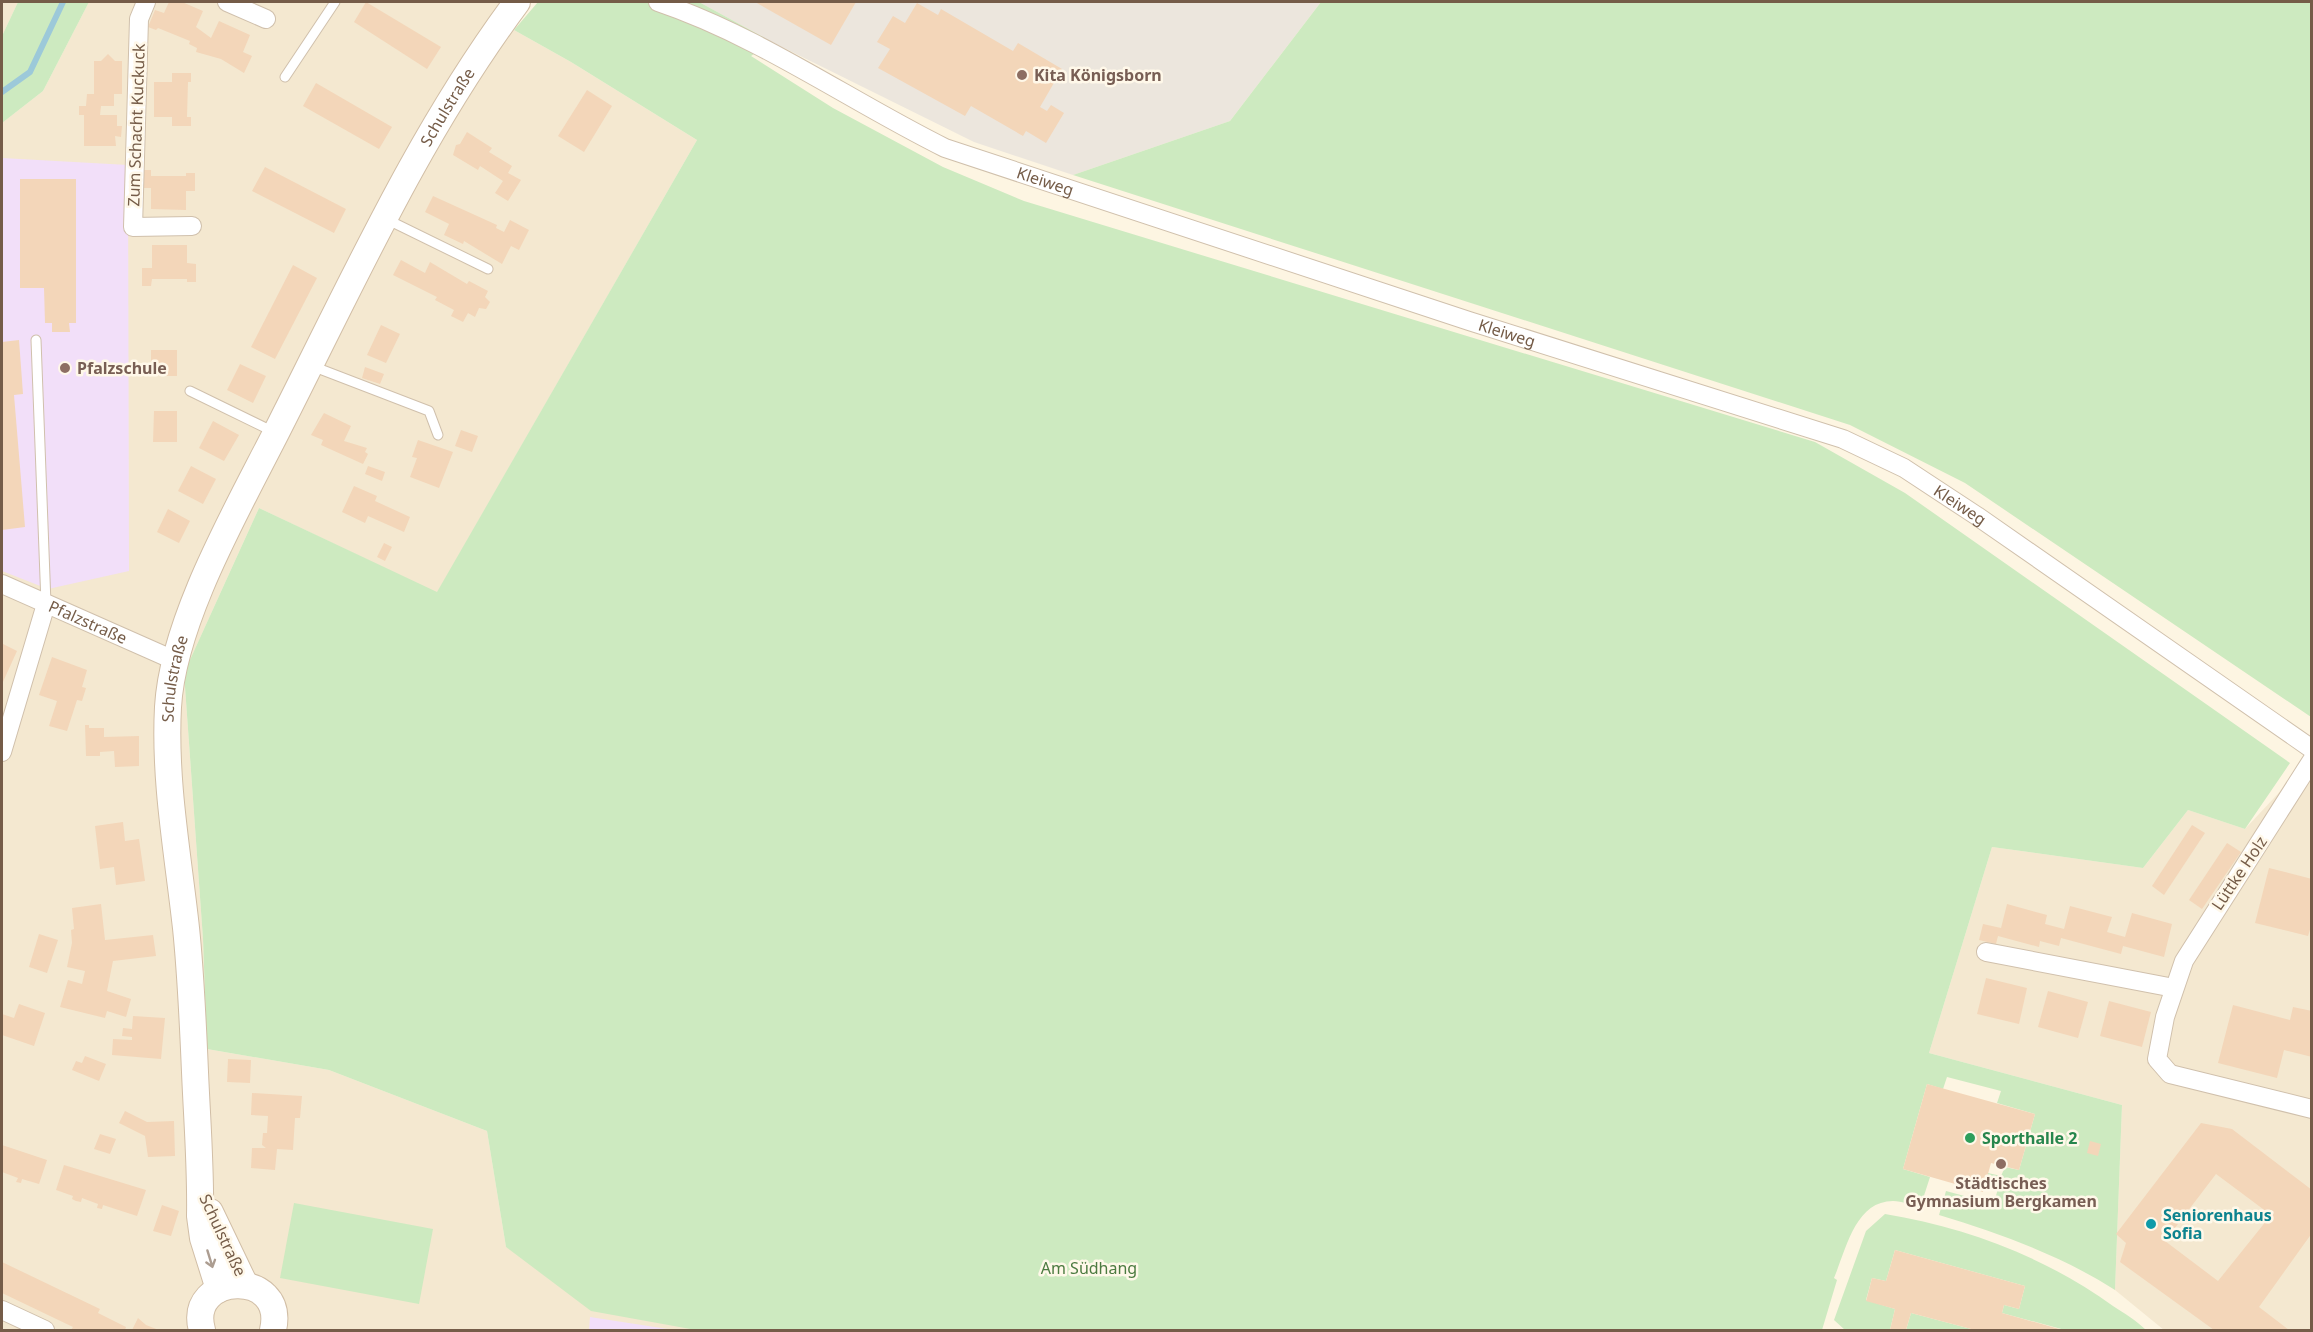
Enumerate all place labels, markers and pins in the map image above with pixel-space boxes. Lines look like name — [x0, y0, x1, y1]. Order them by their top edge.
place label: Kita Königsborn — [1034, 64, 1162, 86]
marker: Kita Königsborn — [1015, 68, 1029, 82]
place label: Pfalzschule — [77, 357, 167, 379]
marker: Pfalzschule — [58, 361, 72, 375]
place label: Sporthalle 2 — [1982, 1127, 2077, 1149]
marker: Sporthalle 2 — [1963, 1131, 1977, 1145]
marker: Städtisches Gymnasium Bergkamen — [1994, 1157, 2008, 1171]
place label: Städtisches Gymnasium Bergkamen — [1905, 1172, 2097, 1212]
place label: Seniorenhaus Sofia — [2163, 1204, 2272, 1244]
marker: Seniorenhaus Sofia — [2144, 1217, 2158, 1231]

